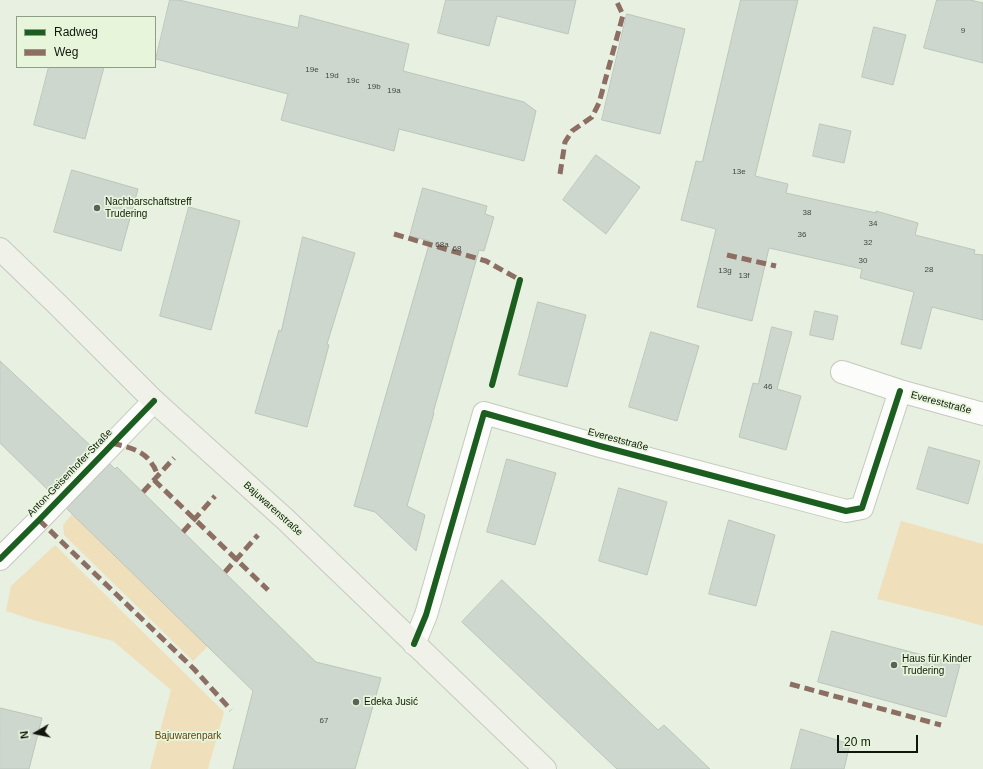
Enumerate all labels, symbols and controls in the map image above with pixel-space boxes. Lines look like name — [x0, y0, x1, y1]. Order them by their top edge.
legend — [16, 16, 156, 68]
text: Radweg — [54, 25, 98, 39]
house number: 9 — [961, 26, 965, 36]
text: Weg — [54, 45, 78, 59]
house number: 19e — [305, 65, 319, 75]
house number: 19d — [325, 71, 339, 81]
house number: 19c — [347, 76, 359, 86]
house number: 19b — [367, 82, 381, 92]
house number: 19a — [387, 86, 401, 96]
house number: 13e — [732, 167, 746, 177]
place label: Nachbarschaftstreff Trudering — [105, 196, 192, 220]
marker: Nachbarschaftstreff Trudering — [92, 203, 102, 213]
house number: 38 — [803, 208, 811, 218]
house number: 34 — [869, 219, 877, 229]
house number: 36 — [798, 230, 806, 240]
house number: 32 — [864, 238, 872, 248]
house number: 68a — [435, 240, 449, 250]
house number: 68 — [453, 244, 461, 254]
house number: 30 — [859, 256, 867, 266]
house number: 28 — [925, 265, 933, 275]
house number: 13g — [718, 266, 732, 276]
house number: 13f — [738, 271, 750, 281]
house number: 46 — [764, 382, 772, 392]
street label: Evereststraße — [909, 389, 973, 417]
street label: Evereststraße — [586, 426, 650, 454]
street label: Anton-Geisenhofer-Straße — [25, 427, 115, 519]
street label: Bajuwarenstraße — [241, 479, 305, 539]
place label: Haus für Kinder Trudering — [902, 653, 971, 676]
marker: Haus für Kinder Trudering — [889, 660, 899, 670]
place label: Edeka Jusić — [364, 696, 418, 708]
marker: Edeka Jusić — [351, 697, 361, 707]
north arrow — [16, 713, 56, 753]
house number: 67 — [320, 716, 328, 726]
scale bar — [839, 727, 920, 753]
text: N — [18, 730, 31, 740]
park label: Bajuwarenpark — [155, 730, 221, 742]
text: 20 m — [844, 735, 871, 749]

